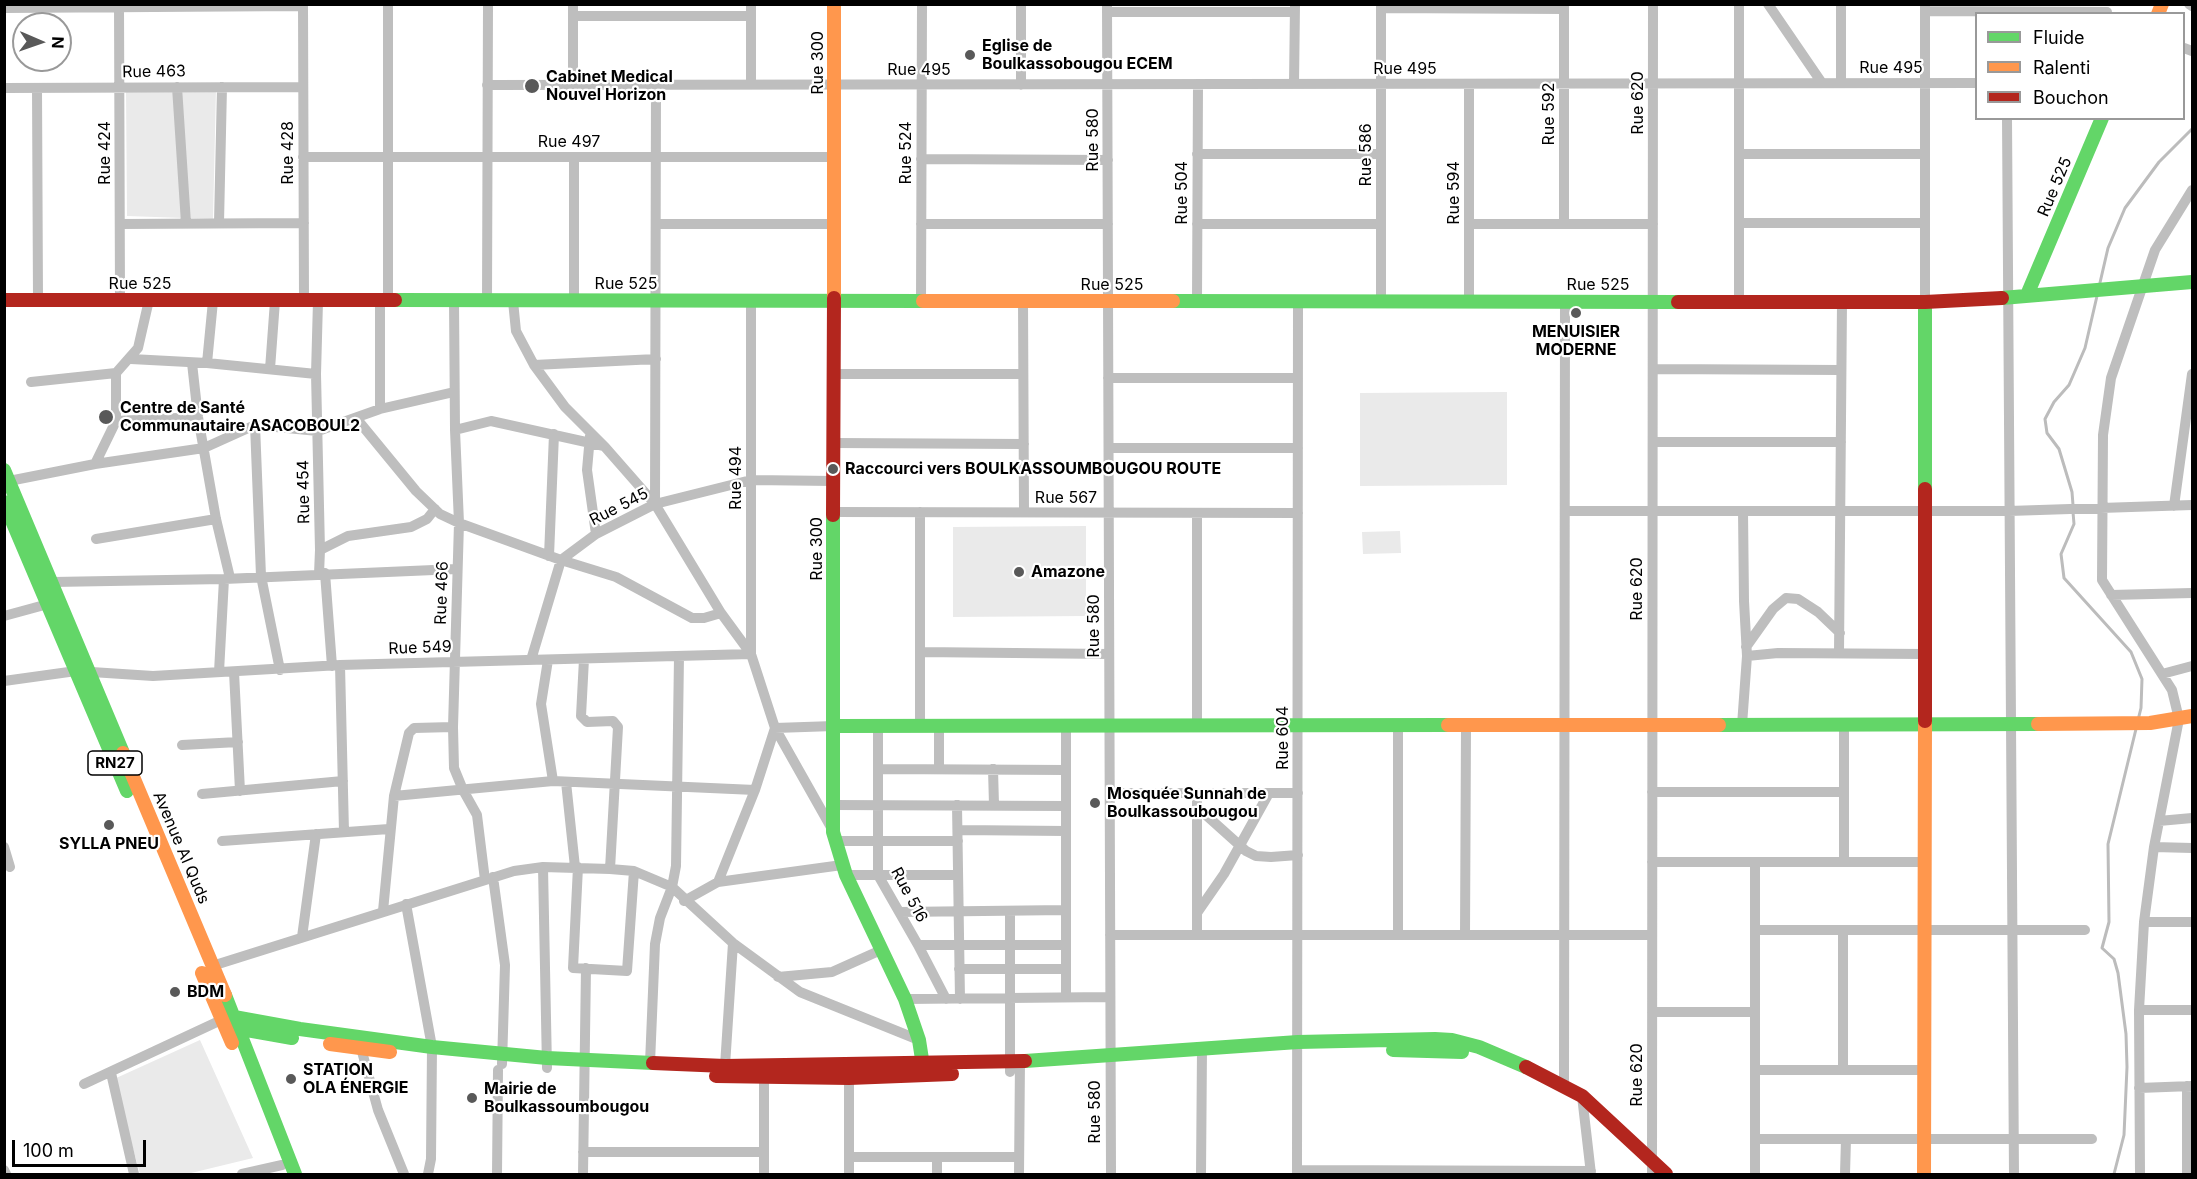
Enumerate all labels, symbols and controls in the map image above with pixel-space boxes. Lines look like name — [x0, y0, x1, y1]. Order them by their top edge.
north arrow — [12, 12, 72, 72]
legend — [1975, 12, 2185, 120]
text: Fluide — [2033, 27, 2085, 48]
street label: Rue 300 — [808, 31, 828, 95]
text: N — [48, 36, 68, 49]
place label: Eglise de Boulkassobougou ECEM — [982, 36, 1173, 74]
marker: Eglise de Boulkassobougou ECEM — [963, 48, 977, 62]
text: Ralenti — [2033, 57, 2090, 78]
street label: Rue 495 — [1859, 58, 1923, 78]
street label: Rue 495 — [1373, 59, 1437, 79]
street label: Rue 495 — [887, 60, 951, 80]
street label: Rue 463 — [122, 62, 186, 82]
place label: Cabinet Medical Nouvel Horizon — [546, 67, 673, 105]
street label: Rue 620 — [1628, 71, 1648, 135]
marker: Cabinet Medical Nouvel Horizon — [523, 77, 541, 95]
street label: Rue 592 — [1539, 83, 1559, 145]
text: Bouchon — [2033, 87, 2109, 108]
street label: Rue 580 — [1083, 108, 1103, 172]
street label: Rue 424 — [95, 121, 115, 185]
street label: Rue 428 — [278, 121, 298, 185]
street label: Rue 524 — [896, 121, 916, 185]
street label: Rue 586 — [1356, 123, 1376, 187]
street label: Rue 497 — [538, 132, 600, 152]
street label: Rue 525 — [2034, 154, 2076, 220]
street label: Rue 504 — [1172, 161, 1192, 225]
street label: Rue 594 — [1444, 161, 1464, 225]
street label: Rue 525 — [109, 274, 171, 294]
street label: Rue 525 — [595, 274, 657, 294]
street label: Rue 525 — [1081, 275, 1143, 295]
street label: Rue 525 — [1567, 275, 1629, 295]
marker: MENUISIER MODERNE — [1569, 306, 1583, 320]
place label: MENUISIER MODERNE — [1532, 322, 1620, 360]
place label: Centre de Santé Communautaire ASACOBOUL2 — [120, 398, 360, 436]
marker: Centre de Santé Communautaire ASACOBOUL2 — [97, 408, 115, 426]
street label: Rue 494 — [726, 446, 746, 510]
place label: Raccourci vers BOULKASSOUMBOUGOU ROUTE — [845, 459, 1221, 479]
street label: Rue 454 — [294, 460, 314, 524]
marker: Raccourci vers BOULKASSOUMBOUGOU ROUTE — [826, 462, 840, 476]
street label: Rue 545 — [586, 484, 652, 530]
street label: Rue 567 — [1035, 488, 1097, 508]
street label: Rue 300 — [807, 517, 827, 581]
street label: Rue 620 — [1627, 557, 1647, 621]
street label: Rue 466 — [431, 561, 453, 625]
place label: Amazone — [1031, 562, 1105, 582]
marker: Amazone — [1012, 565, 1026, 579]
street label: Rue 580 — [1084, 594, 1104, 658]
street label: Rue 549 — [388, 637, 452, 659]
street label: Rue 604 — [1273, 706, 1293, 770]
road number: RN27 — [88, 751, 142, 775]
place label: Mosquée Sunnah de Boulkassoubougou — [1107, 784, 1267, 822]
street label: Avenue Al Quds — [149, 789, 213, 907]
marker: Mosquée Sunnah de Boulkassoubougou — [1088, 796, 1102, 810]
marker: SYLLA PNEU — [102, 818, 116, 832]
place label: SYLLA PNEU — [59, 834, 159, 854]
street label: Rue 516 — [887, 864, 931, 926]
place label: BDM — [187, 982, 224, 1002]
marker: BDM — [168, 985, 182, 999]
street label: Rue 620 — [1627, 1043, 1647, 1107]
place label: STATION OLA ÉNERGIE — [303, 1060, 408, 1098]
marker: STATION OLA ÉNERGIE — [284, 1072, 298, 1086]
place label: Mairie de Boulkassoumbougou — [484, 1079, 649, 1117]
street label: Rue 580 — [1085, 1080, 1105, 1144]
marker: Mairie de Boulkassoumbougou — [465, 1091, 479, 1105]
scale bar — [15, 1128, 148, 1166]
text: 100 m — [23, 1140, 74, 1161]

